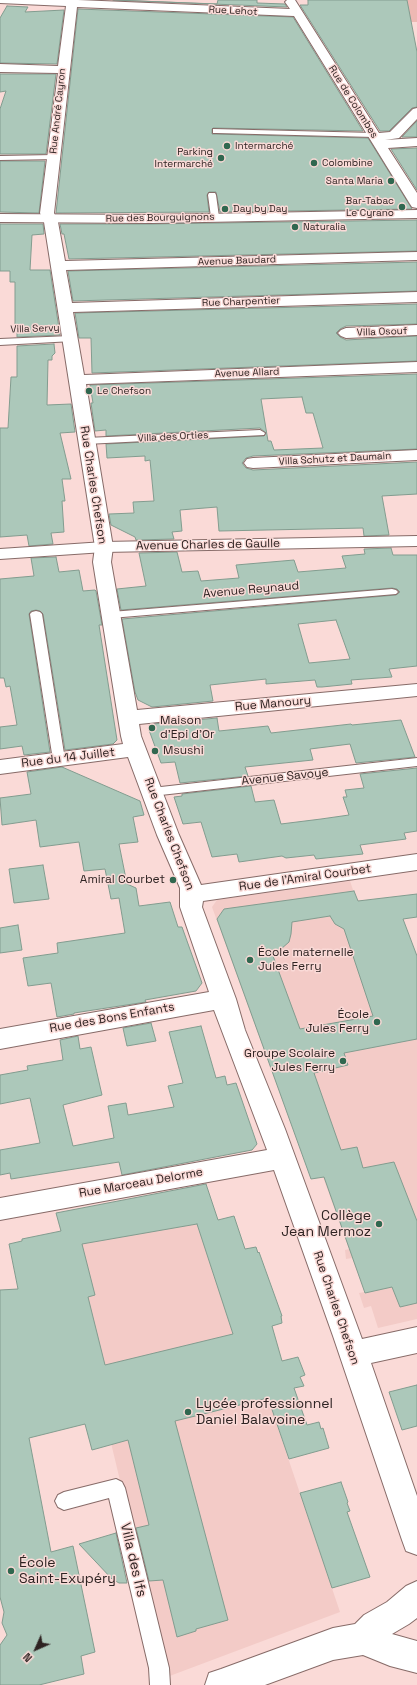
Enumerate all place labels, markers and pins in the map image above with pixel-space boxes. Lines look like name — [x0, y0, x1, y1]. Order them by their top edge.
place label: Intermarché — [235, 140, 294, 152]
marker: Intermarché — [222, 141, 232, 151]
place label: Parking Intermarché — [154, 146, 213, 170]
marker: Parking Intermarché — [216, 153, 226, 163]
place label: Colombine — [322, 157, 373, 169]
marker: Colombine — [309, 158, 319, 168]
place label: Santa Maria — [326, 175, 383, 187]
marker: Santa Maria — [386, 176, 396, 186]
place label: Bar-Tabac Le Cyrano — [346, 195, 394, 218]
marker: Bar-Tabac Le Cyrano — [397, 202, 407, 212]
place label: Day by Day — [233, 203, 287, 215]
marker: Day by Day — [220, 204, 230, 214]
place label: Naturalia — [303, 221, 346, 233]
marker: Naturalia — [290, 222, 300, 232]
place label: Le Chefson — [97, 385, 151, 397]
marker: Le Chefson — [84, 386, 94, 396]
place label: Maison d'Epi d'Or — [160, 714, 214, 742]
marker: Maison d'Epi d'Or — [147, 723, 157, 733]
place label: Msushi — [163, 744, 204, 758]
marker: Msushi — [150, 746, 160, 756]
place label: Amiral Courbet — [80, 873, 165, 887]
marker: Amiral Courbet — [168, 875, 178, 885]
place label: École maternelle Jules Ferry — [258, 946, 354, 974]
marker: École maternelle Jules Ferry — [245, 955, 255, 965]
place label: École Jules Ferry — [305, 1008, 369, 1036]
marker: École Jules Ferry — [372, 1017, 382, 1027]
place label: Groupe Scolaire Jules Ferry — [244, 1047, 335, 1075]
marker: Groupe Scolaire Jules Ferry — [338, 1056, 348, 1066]
place label: Collège Jean Mermoz — [281, 1208, 371, 1240]
marker: Collège Jean Mermoz — [374, 1219, 384, 1229]
place label: Lycée professionnel Daniel Balavoine — [196, 1396, 333, 1428]
marker: Lycée professionnel Daniel Balavoine — [183, 1407, 193, 1417]
place label: École Saint-Exupéry — [19, 1555, 116, 1588]
marker: École Saint-Exupéry — [6, 1566, 16, 1576]

